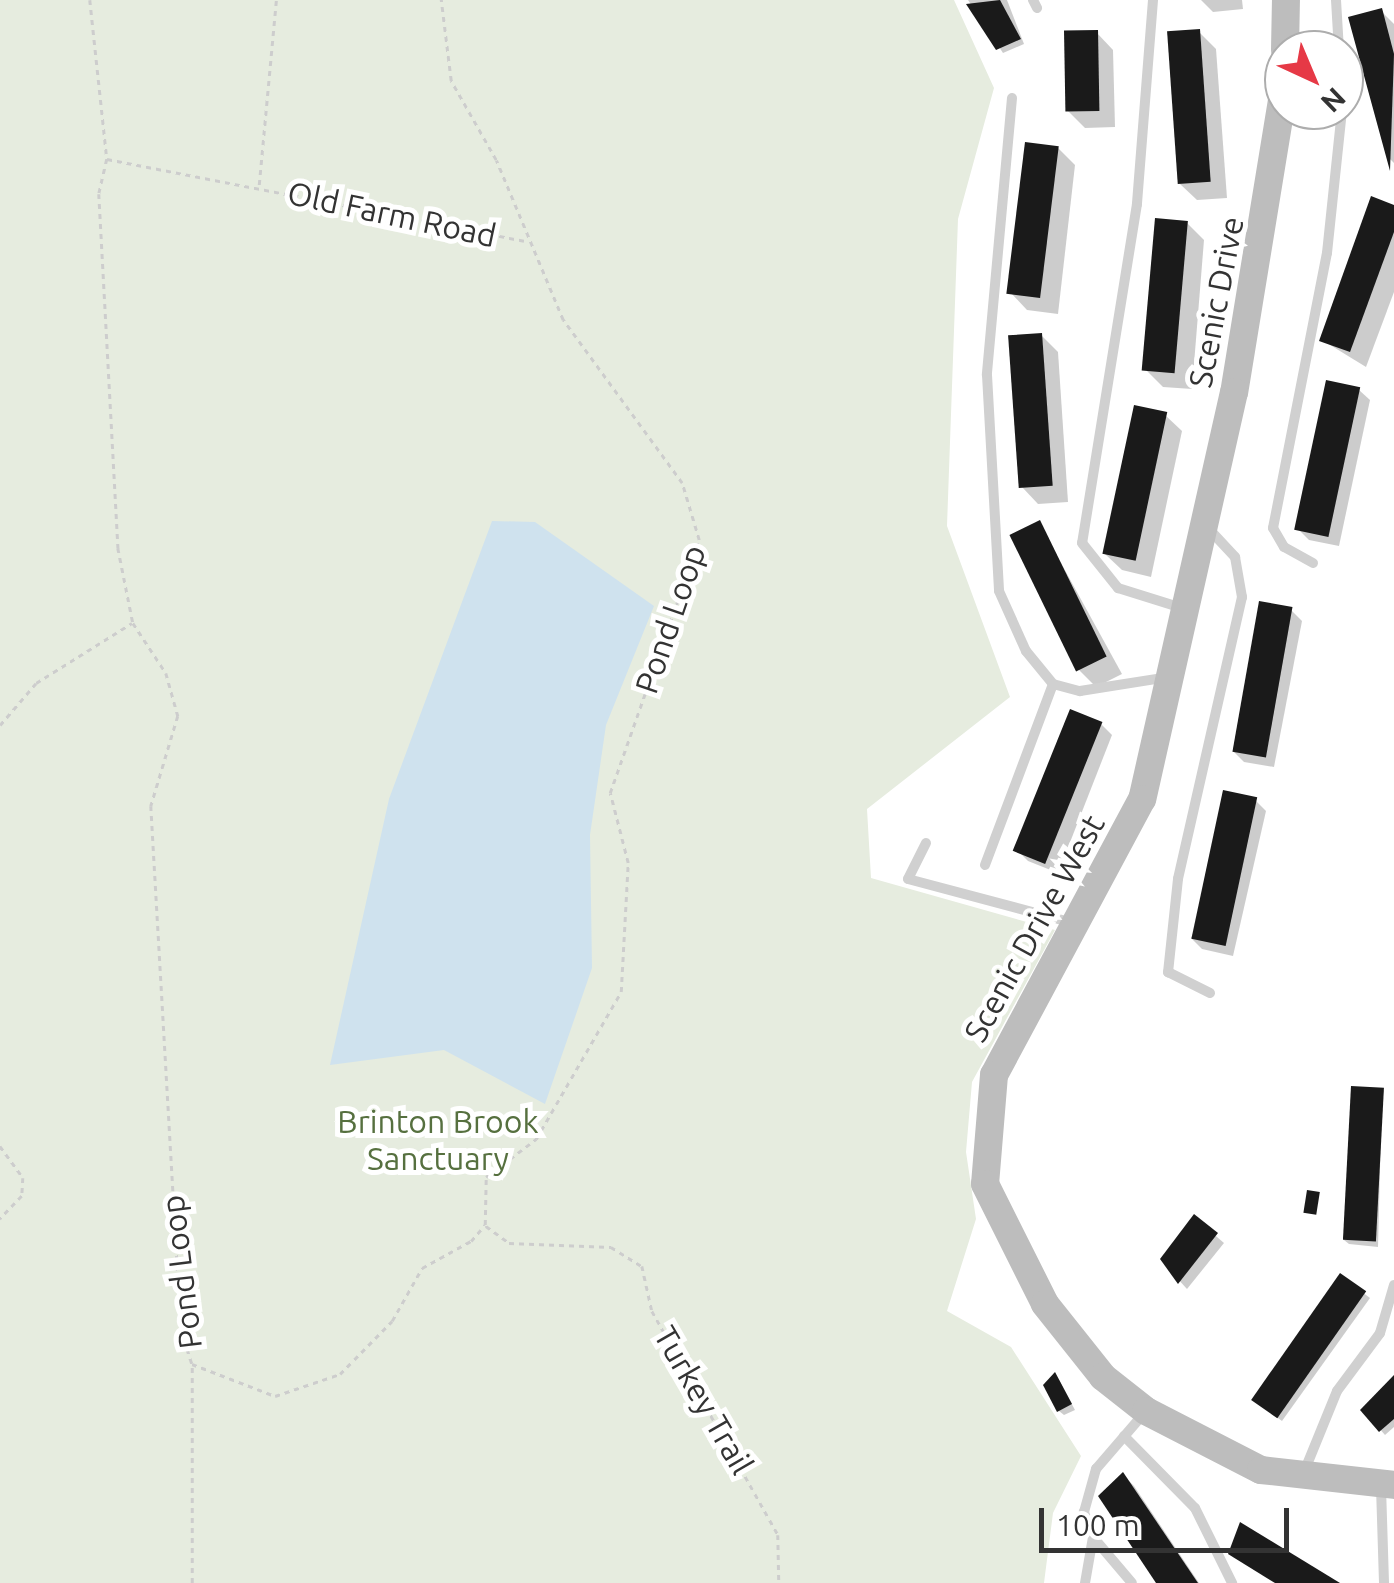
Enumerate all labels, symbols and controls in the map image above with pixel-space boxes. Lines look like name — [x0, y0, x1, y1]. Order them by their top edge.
north arrow — [1264, 30, 1364, 130]
text: N — [1316, 82, 1352, 119]
street label: Old Farm Road — [284, 173, 500, 255]
street label: Scenic Drive — [1181, 213, 1251, 391]
street label: Pond Loop — [627, 540, 713, 698]
street label: Scenic Drive West — [956, 808, 1112, 1048]
park label: Brinton Brook Sanctuary — [337, 1103, 539, 1178]
street label: Pond Loop — [153, 1193, 209, 1351]
street label: Turkey Trail — [646, 1319, 762, 1481]
scale bar — [1044, 1488, 1294, 1550]
text: 100 m — [1056, 1508, 1140, 1542]

